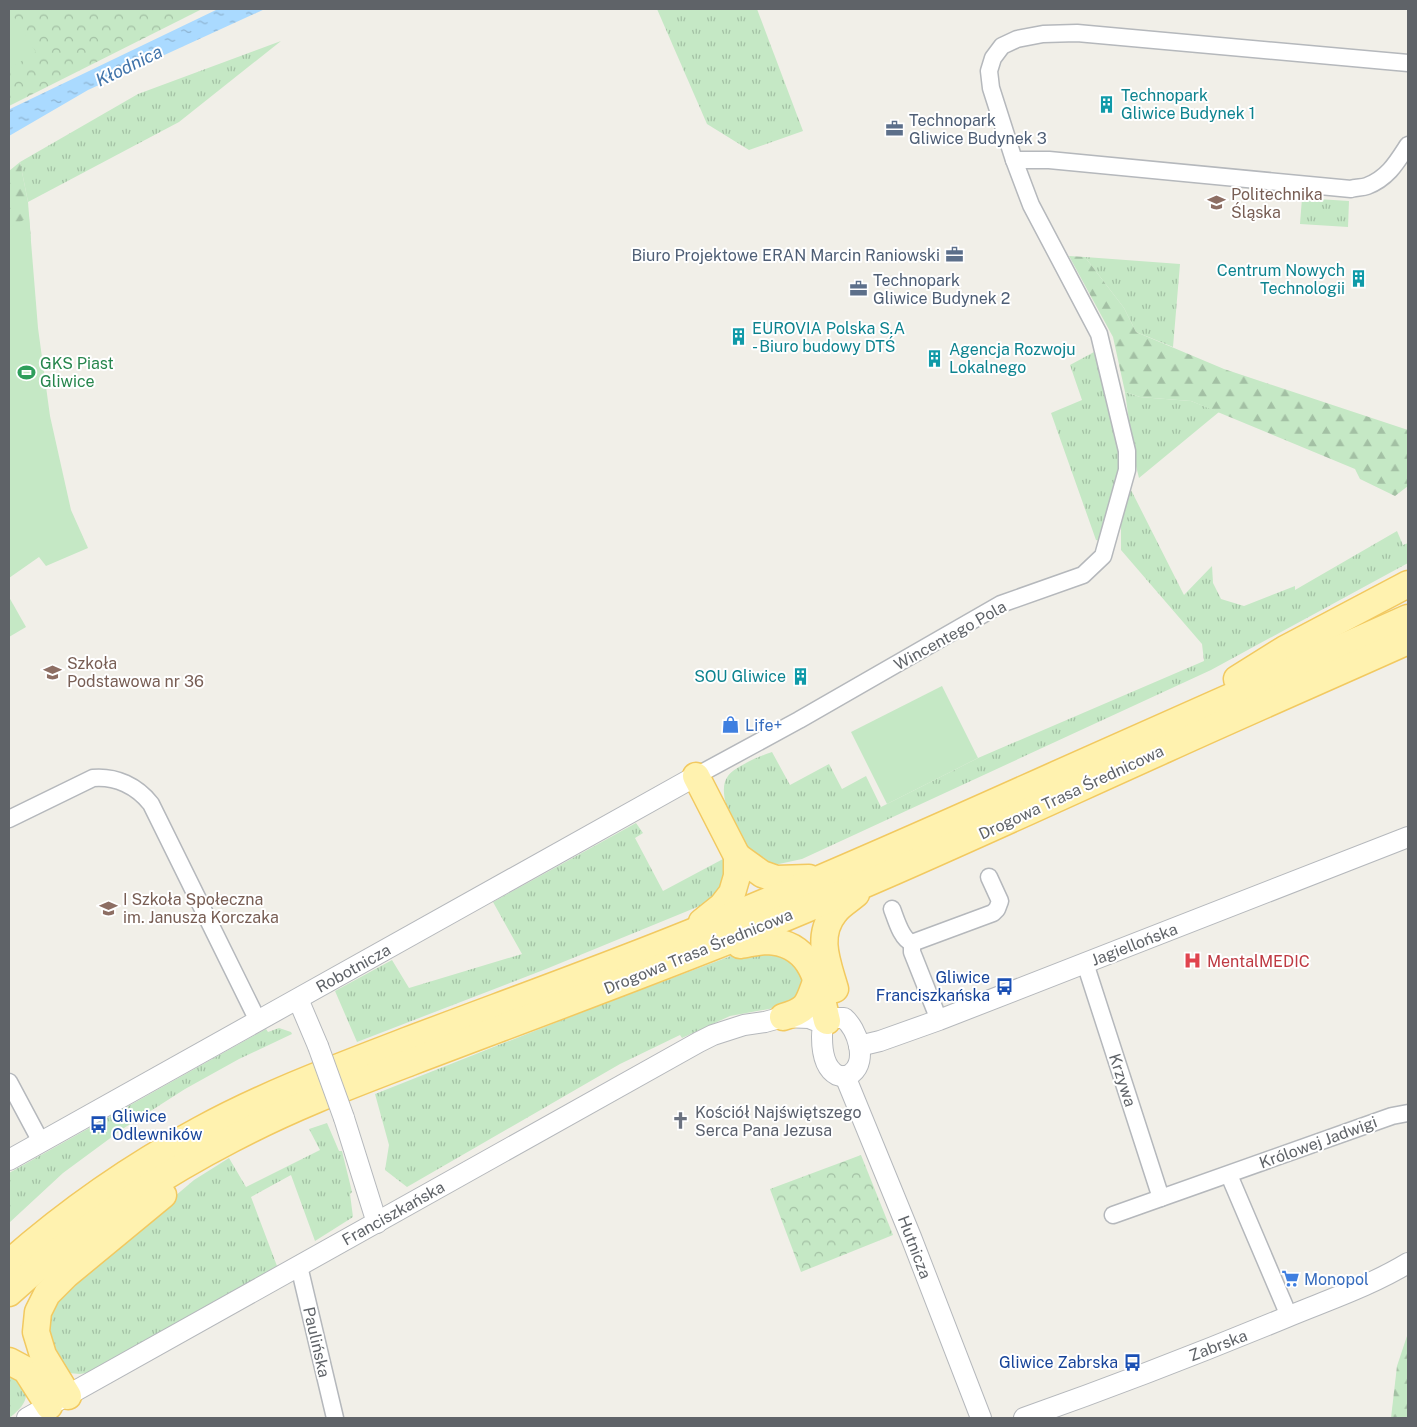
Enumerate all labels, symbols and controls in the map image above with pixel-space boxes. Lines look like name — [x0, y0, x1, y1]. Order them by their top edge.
water label: Kłodnica — [92, 40, 166, 91]
place label: Technopark Gliwice Budynek 1 — [1121, 86, 1255, 123]
building icon: Technopark Gliwice Budynek 1 — [1097, 94, 1117, 114]
place label: Technopark Gliwice Budynek 3 — [909, 111, 1047, 148]
office icon: Technopark Gliwice Budynek 3 — [885, 119, 905, 139]
place label: Politechnika Śląska — [1231, 185, 1323, 222]
school or university icon: Politechnika Śląska — [1207, 193, 1227, 213]
office icon: Biuro Projektowe ERAN Marcin Raniowski — [944, 245, 964, 265]
place label: Biuro Projektowe ERAN Marcin Raniowski — [631, 246, 940, 265]
place label: Centrum Nowych Technologii — [1217, 261, 1345, 298]
building icon: Centrum Nowych Technologii — [1349, 269, 1369, 289]
place label: Technopark Gliwice Budynek 2 — [873, 271, 1010, 308]
office icon: Technopark Gliwice Budynek 2 — [849, 279, 869, 299]
place label: EUROVIA Polska S.A - Biuro budowy DTŚ — [752, 319, 905, 356]
building icon: EUROVIA Polska S.A - Biuro budowy DTŚ — [728, 327, 748, 347]
place label: Agencja Rozwoju Lokalnego — [949, 340, 1076, 377]
building icon: Agencja Rozwoju Lokalnego — [925, 348, 945, 368]
place label: GKS Piast Gliwice — [40, 354, 114, 391]
sports icon: GKS Piast Gliwice — [16, 362, 36, 382]
street label: Wincentego Pola — [891, 597, 1010, 674]
place label: Szkoła Podstawowa nr 36 — [67, 654, 204, 691]
school or university icon: Szkoła Podstawowa nr 36 — [43, 662, 63, 682]
building icon: SOU Gliwice — [790, 666, 810, 686]
place label: SOU Gliwice — [694, 667, 786, 686]
shop icon: Life+ — [721, 715, 741, 735]
place label: Life+ — [745, 716, 782, 735]
street label: Drogowa Trasa Średnicowa — [975, 740, 1167, 844]
place label: I Szkoła Społeczna im. Janusza Korczaka — [123, 890, 279, 927]
school or university icon: I Szkoła Społeczna im. Janusza Korczaka — [99, 898, 119, 918]
street label: Drogowa Trasa Średnicowa — [601, 904, 795, 998]
street label: Jagiellońska — [1088, 919, 1180, 970]
street label: Robotnicza — [313, 940, 394, 997]
hospital icon: MentalMEDIC — [1183, 951, 1203, 971]
place label: MentalMEDIC — [1207, 952, 1310, 971]
place label: Gliwice Franciszkańska — [876, 968, 990, 1005]
bus stop icon: Gliwice Franciszkańska — [994, 976, 1014, 996]
street label: Krzywa — [1105, 1051, 1140, 1109]
place label: Kościół Najświętszego Serca Pana Jezusa — [695, 1103, 862, 1140]
place label: Gliwice Odlewników — [112, 1107, 203, 1144]
church icon: Kościół Najświętszego Serca Pana Jezusa — [671, 1111, 691, 1131]
street label: Królowej Jadwigi — [1257, 1112, 1380, 1173]
bus stop icon: Gliwice Odlewników — [88, 1115, 108, 1135]
street label: Franciszkańska — [339, 1177, 448, 1249]
street label: Hutnicza — [894, 1213, 935, 1281]
supermarket icon: Monopol — [1280, 1269, 1300, 1289]
place label: Monopol — [1304, 1270, 1369, 1289]
street label: Paulińska — [299, 1305, 334, 1379]
street label: Zabrska — [1186, 1326, 1250, 1365]
bus stop icon: Gliwice Zabrska — [1122, 1352, 1142, 1372]
place label: Gliwice Zabrska — [999, 1353, 1118, 1372]

